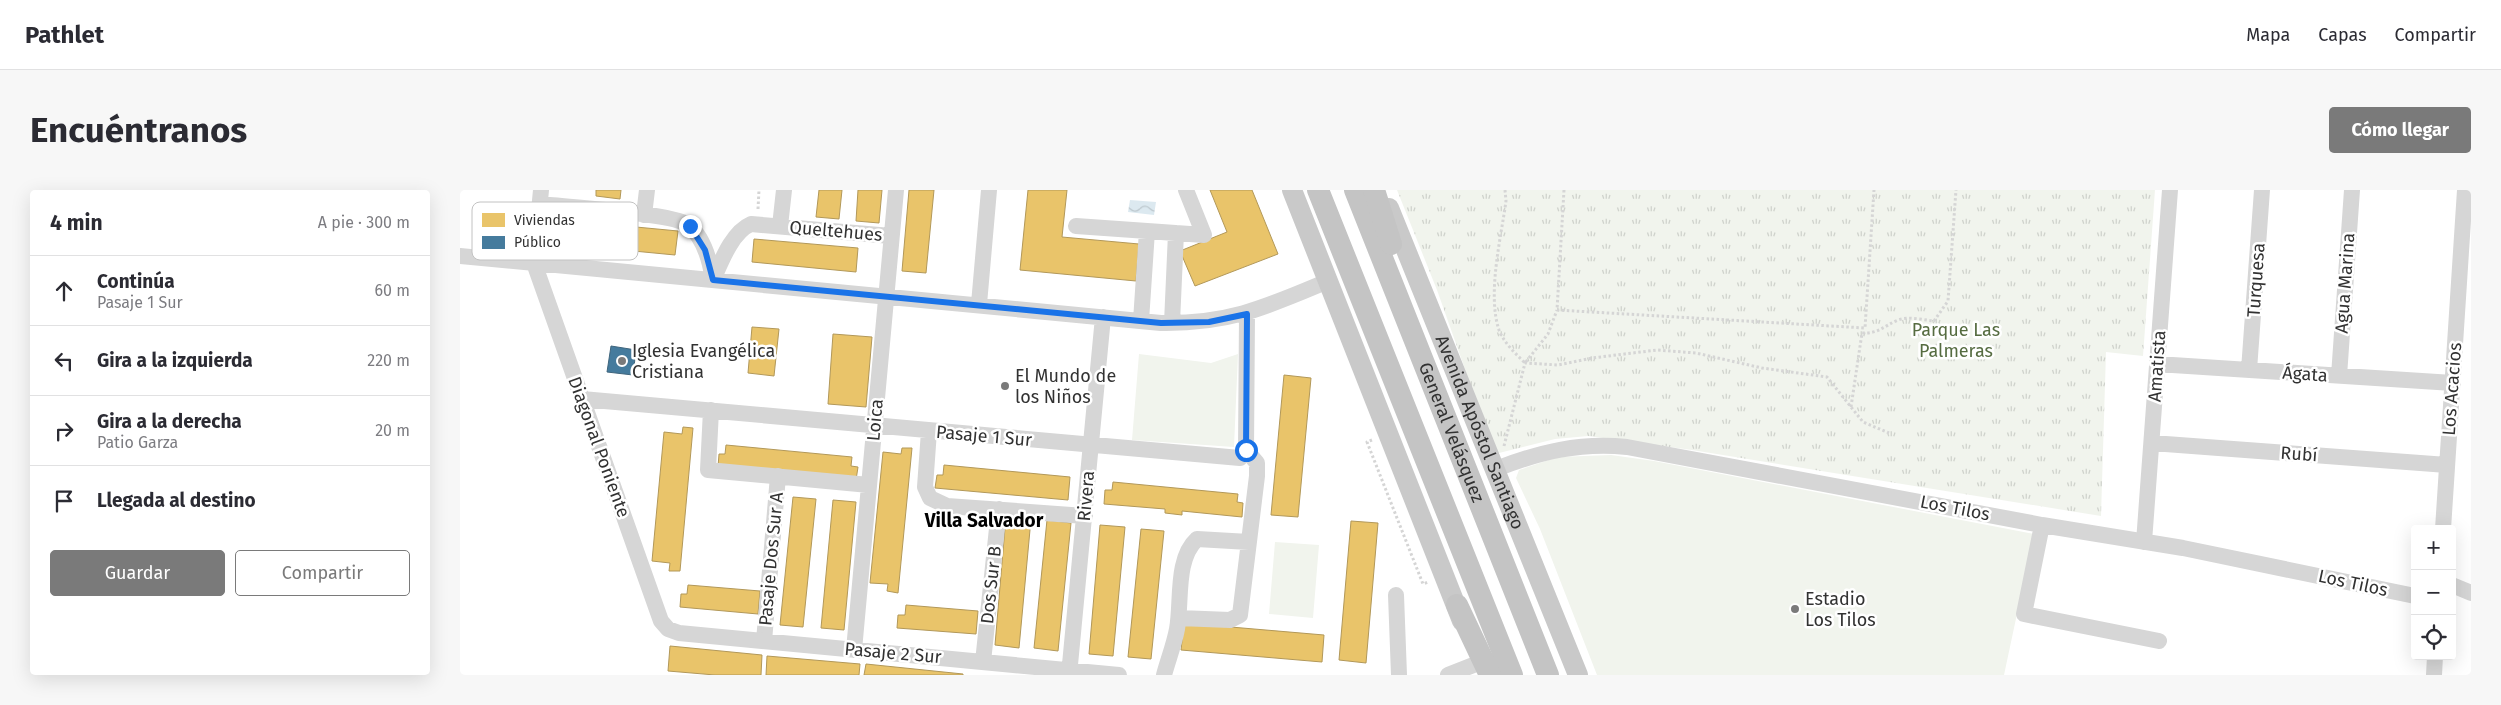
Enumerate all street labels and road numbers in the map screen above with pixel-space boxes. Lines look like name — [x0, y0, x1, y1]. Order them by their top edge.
street label: Queltehues — [789, 216, 883, 246]
street label: Agua Marina — [2331, 232, 2359, 334]
street label: Turquesa — [2242, 242, 2270, 318]
street label: Amatista — [2144, 329, 2170, 403]
street label: Avenida Apóstol Santiago — [1431, 332, 1529, 533]
street label: Los Acacios — [2438, 342, 2466, 436]
street label: General Velásquez — [1414, 359, 1489, 506]
street label: Ágata — [2282, 360, 2328, 387]
street label: Diagonal Poniente — [563, 373, 635, 521]
street label: Loica — [862, 398, 888, 442]
street label: Pasaje 1 Sur — [935, 421, 1033, 451]
street label: Rubí — [2280, 442, 2318, 466]
street label: Rivera — [1073, 470, 1099, 522]
street label: Los Tilos — [1918, 490, 1992, 526]
street label: Pasaje Dos Sur A — [754, 491, 788, 627]
street label: Dos Sur B — [976, 545, 1006, 625]
street label: Los Tilos — [2316, 565, 2390, 601]
street label: Pasaje 2 Sur — [844, 638, 943, 668]

